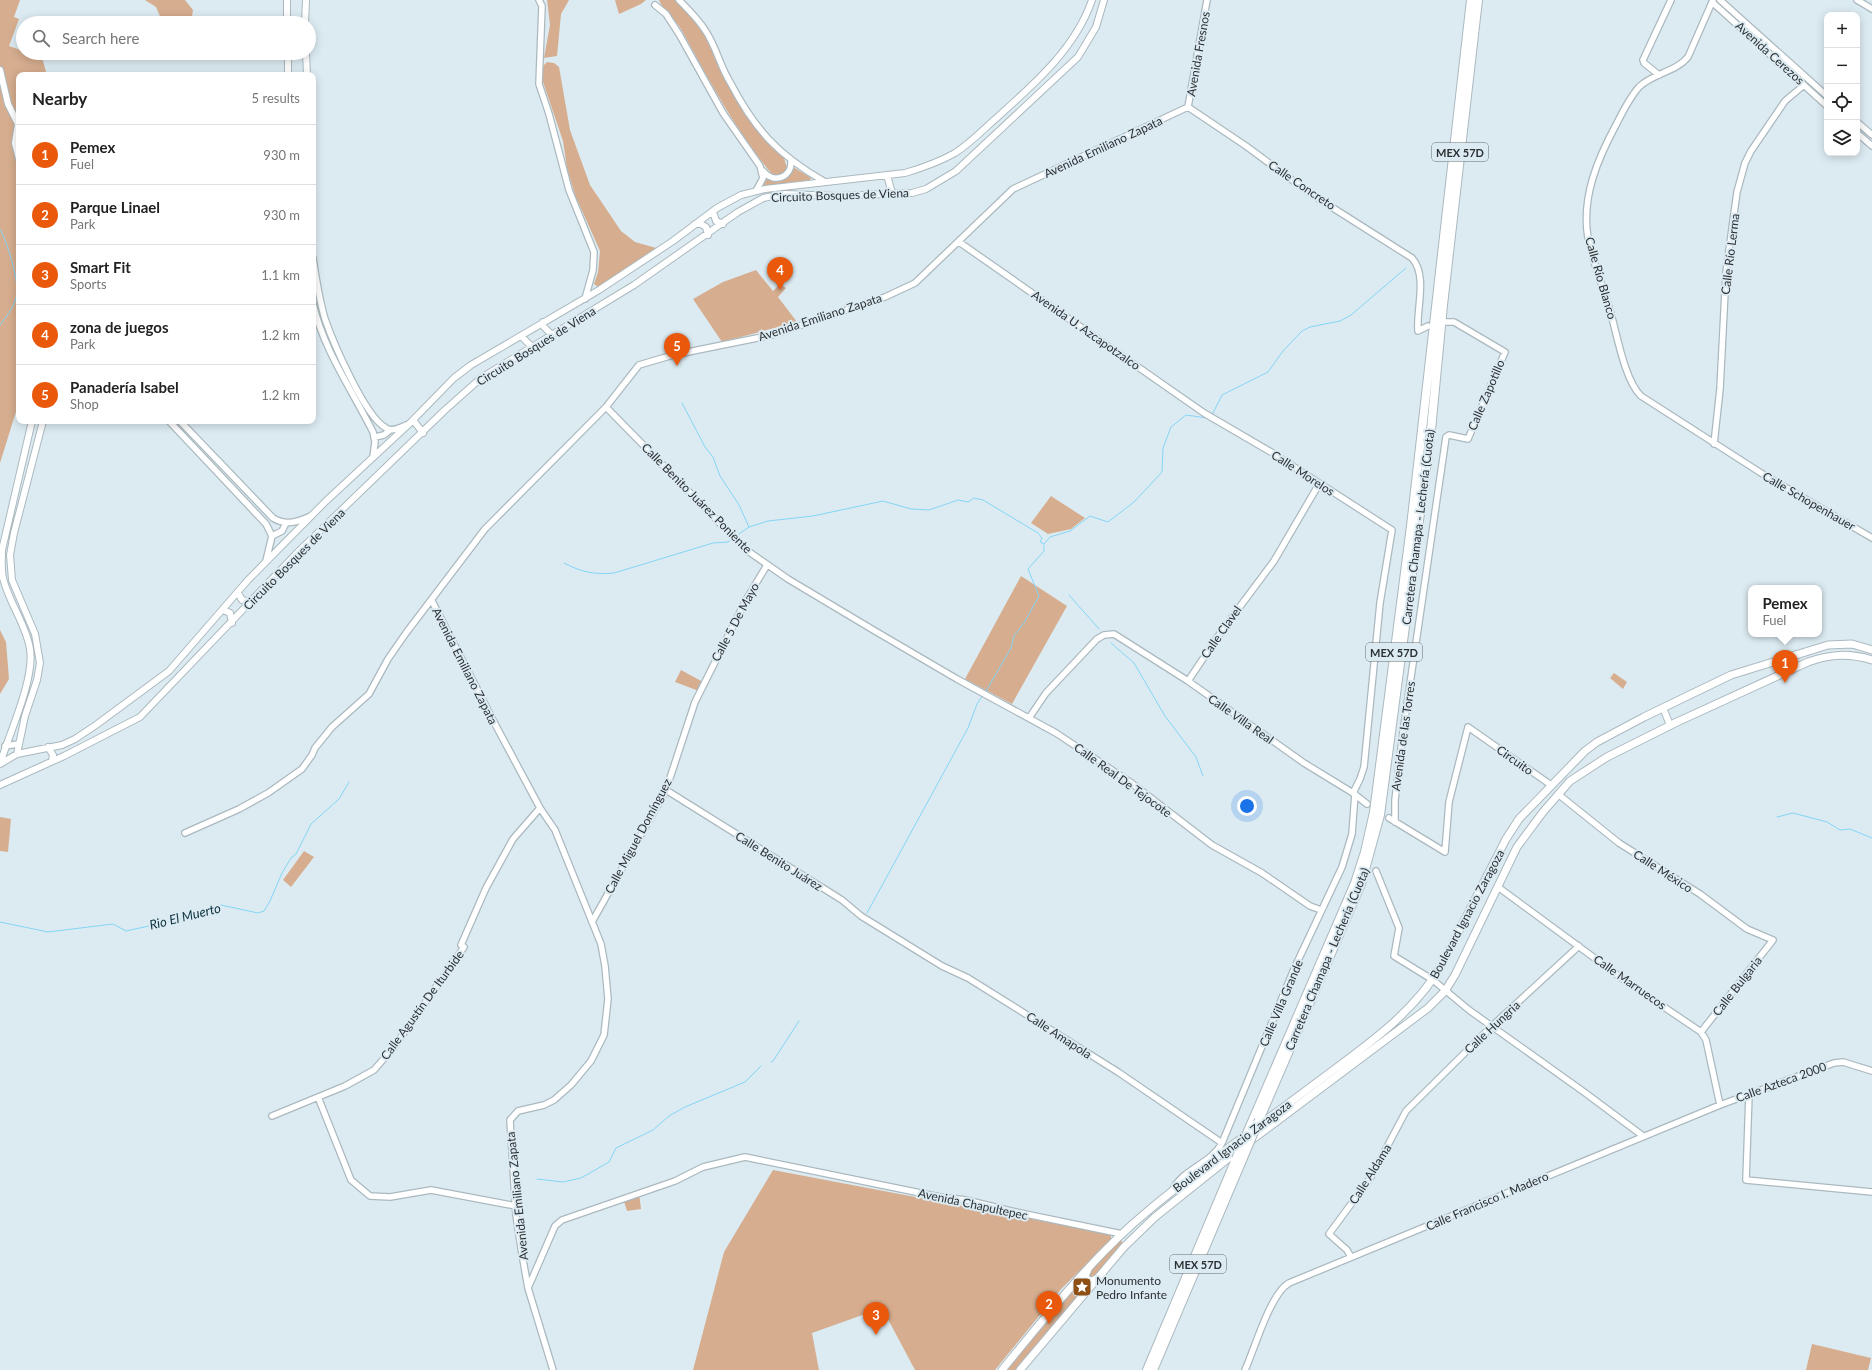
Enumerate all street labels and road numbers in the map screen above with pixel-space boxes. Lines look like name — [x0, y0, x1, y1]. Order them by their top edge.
street label: Avenida Fresnos — [1183, 10, 1213, 98]
street label: Avenida Cerezos — [1733, 18, 1807, 88]
street label: Avenida Emiliano Zapata — [1041, 113, 1165, 181]
road number: MEX 57D — [1432, 143, 1488, 161]
street label: Calle Concreto — [1266, 157, 1339, 213]
street label: Circuito Bosques de Viena — [771, 185, 909, 205]
street label: Calle Río Lerma — [1718, 213, 1742, 295]
street label: Calle Río Blanco — [1582, 235, 1620, 321]
street label: Avenida U. Azcapotzalco — [1029, 287, 1143, 373]
street label: Avenida Emiliano Zapata — [756, 290, 884, 344]
street label: Circuito Bosques de Viena — [474, 303, 598, 389]
street label: Calle Zapotillo — [1464, 357, 1508, 433]
street label: Carretera Chamapa - Lechería (Cuota) — [1399, 428, 1437, 626]
street label: Calle Benito Juárez Poniente — [639, 440, 755, 556]
street label: Calle Morelos — [1269, 447, 1337, 499]
street label: Calle Schopenhauer — [1760, 468, 1859, 534]
street label: Circuito Bosques de Viena — [240, 505, 348, 613]
street label: Calle 5 De Mayo — [708, 580, 762, 664]
street label: Calle Clavel — [1197, 603, 1245, 661]
street label: Avenida Emiliano Zapata — [429, 605, 501, 727]
road number: MEX 57D — [1366, 643, 1422, 661]
street label: Avenida de las Torres — [1388, 680, 1418, 792]
street label: Calle Villa Real — [1205, 691, 1277, 747]
street label: Calle Real De Tejocote — [1071, 740, 1175, 820]
street label: Circuito — [1494, 742, 1536, 778]
street label: Calle Miguel Domínguez — [601, 775, 675, 896]
street label: Calle Benito Juárez — [733, 828, 826, 894]
street label: Calle México — [1631, 846, 1696, 896]
street label: Boulevard Ignacio Zaragoza — [1427, 847, 1508, 981]
street label: Carretera Chamapa - Lechería (Cuota) — [1282, 865, 1372, 1053]
street label: Calle Agustín De Iturbide — [377, 947, 467, 1063]
street label: Calle Marruecos — [1591, 951, 1669, 1013]
street label: Calle Bulgaria — [1709, 953, 1765, 1019]
street label: Calle Villa Grande — [1256, 957, 1306, 1049]
street label: Calle Hungria — [1461, 997, 1523, 1057]
street label: Calle Amapola — [1023, 1008, 1095, 1062]
street label: Calle Azteca 2000 — [1734, 1059, 1828, 1105]
street label: Boulevard Ignacio Zaragoza — [1170, 1097, 1294, 1195]
street label: Avenida Emiliano Zapata — [503, 1131, 531, 1261]
street label: Calle Aldama — [1346, 1141, 1394, 1207]
street label: Calle Francisco I. Madero — [1423, 1168, 1551, 1234]
street label: Avenida Chapultepec — [917, 1185, 1029, 1223]
road number: MEX 57D — [1170, 1255, 1226, 1273]

